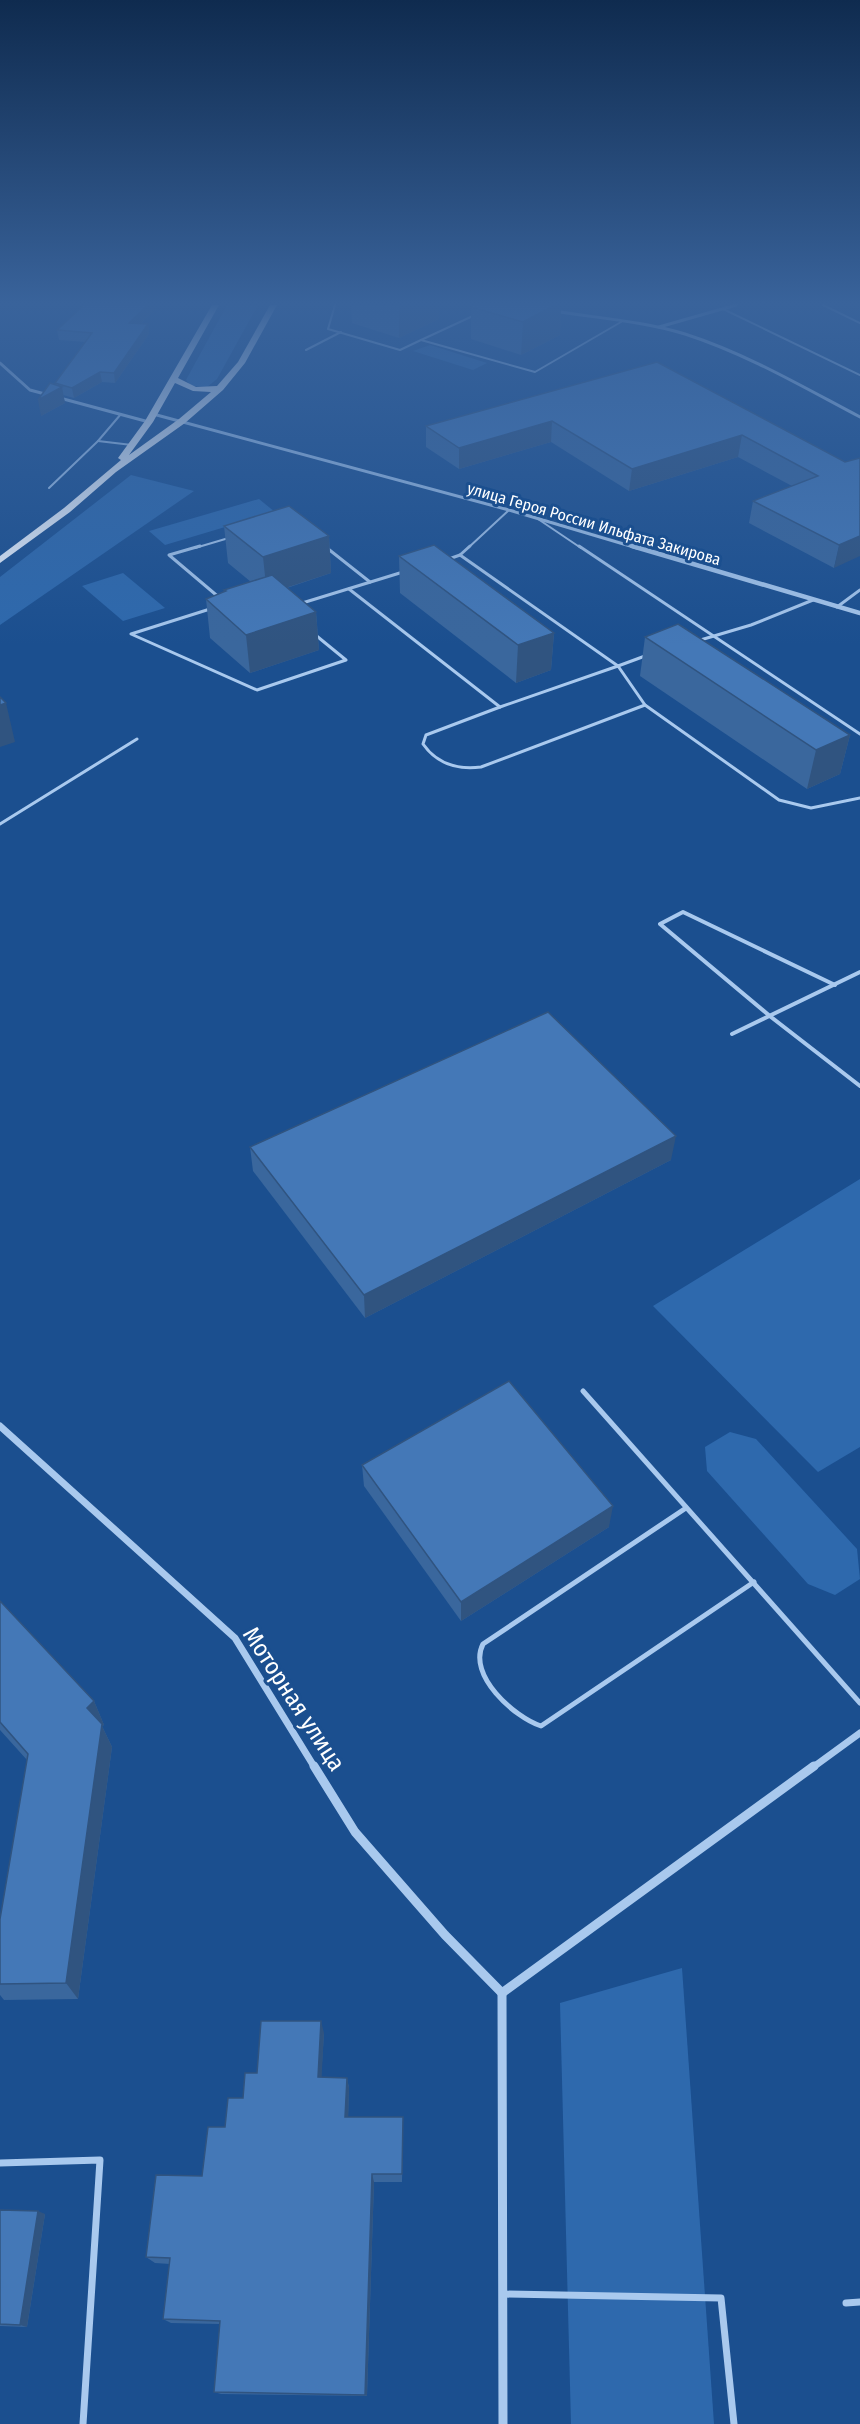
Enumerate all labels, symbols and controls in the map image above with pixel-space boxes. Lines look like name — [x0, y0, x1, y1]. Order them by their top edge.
street label: улица Героя России Ильфата Закирова — [465, 479, 723, 569]
street label: Моторная улица — [237, 1622, 351, 1776]

